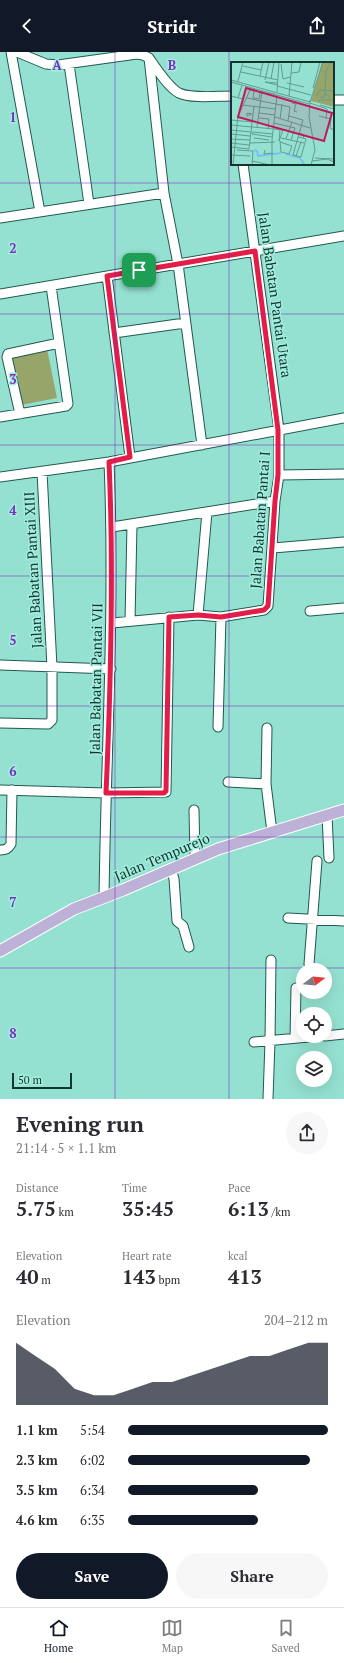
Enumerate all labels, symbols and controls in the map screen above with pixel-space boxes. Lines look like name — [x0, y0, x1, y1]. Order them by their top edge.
text: Stridr — [147, 14, 197, 38]
icon: back — [16, 15, 38, 37]
icon: share — [306, 15, 328, 37]
text: A — [52, 56, 62, 74]
text: B — [168, 56, 176, 74]
inset map — [231, 62, 334, 165]
text: 1 — [9, 108, 17, 126]
street label: Jalan Babatan Pantai Utara — [254, 211, 297, 379]
text: 2 — [9, 239, 17, 257]
pin — [122, 253, 156, 287]
icon: arrive — [128, 259, 150, 281]
text: 3 — [9, 370, 17, 388]
street label: Jalan Babatan Pantai I — [245, 451, 274, 589]
street label: Jalan Babatan Pantai XIII — [19, 491, 46, 649]
text: 4 — [9, 501, 17, 519]
street label: Jalan Babatan Pantai VII — [85, 603, 106, 755]
text: 5 — [9, 631, 17, 649]
text: 6 — [9, 762, 17, 780]
street label: Jalan Tempurejo — [111, 828, 213, 885]
text: 7 — [9, 893, 17, 911]
north arrow — [296, 963, 332, 999]
map controls — [296, 963, 332, 1087]
button: locate — [296, 1007, 332, 1043]
text: 8 — [9, 1024, 17, 1042]
button: layers — [296, 1051, 332, 1087]
scale bar — [12, 1071, 72, 1090]
text: 50 m — [18, 1073, 42, 1087]
text: Evening run — [16, 1109, 144, 1138]
button: share — [286, 1112, 328, 1154]
text: 21:14 · 5 × 1.1 km — [16, 1139, 116, 1157]
text: Distance — [16, 1181, 59, 1195]
text: Time — [122, 1181, 147, 1195]
text: Pace — [228, 1181, 251, 1195]
text: 5.75 — [16, 1195, 56, 1222]
text: 35:45 — [122, 1195, 174, 1222]
text: 6:13 — [228, 1195, 269, 1222]
text: km — [56, 1205, 74, 1219]
text: /km — [269, 1205, 290, 1219]
text: Elevation — [16, 1249, 62, 1263]
text: Heart rate — [122, 1249, 171, 1263]
text: kcal — [228, 1249, 248, 1263]
text: 40 — [16, 1263, 39, 1290]
text: 143 — [122, 1263, 156, 1290]
text: 413 — [228, 1263, 262, 1290]
text: m — [39, 1273, 51, 1287]
text: bpm — [156, 1273, 180, 1287]
text: Elevation — [16, 1311, 71, 1329]
text: 204–212 m — [264, 1311, 328, 1329]
text: 1.1 km — [16, 1421, 58, 1439]
text: 5:54 — [80, 1421, 105, 1439]
text: 2.3 km — [16, 1451, 58, 1469]
text: 6:02 — [80, 1451, 105, 1469]
text: 3.5 km — [16, 1481, 58, 1499]
text: 6:34 — [80, 1481, 105, 1499]
text: 4.6 km — [16, 1511, 58, 1529]
text: 6:35 — [80, 1511, 105, 1529]
button: Save — [16, 1553, 168, 1599]
button: Share — [176, 1553, 328, 1599]
tab: Home — [44, 1617, 73, 1655]
tab: Map — [161, 1617, 183, 1655]
tab: Saved — [271, 1617, 300, 1655]

